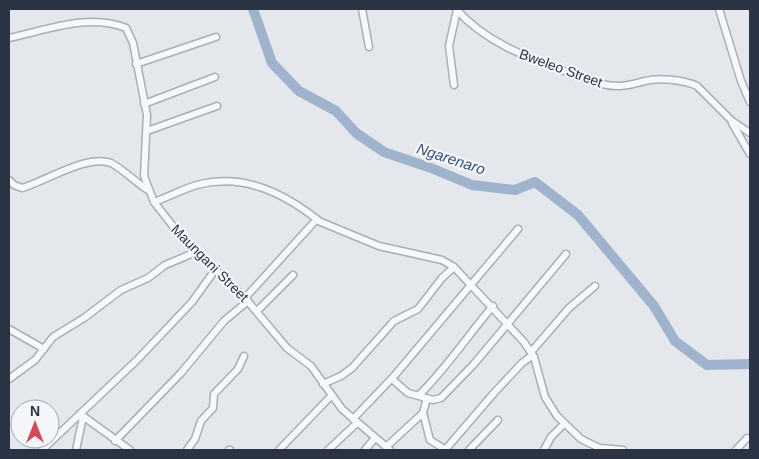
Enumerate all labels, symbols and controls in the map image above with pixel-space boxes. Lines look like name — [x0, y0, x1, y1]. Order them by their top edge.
street label: Bweleo Street — [517, 46, 605, 90]
water label: Ngarenaro — [415, 139, 487, 178]
street label: Maungani Street — [168, 221, 252, 305]
north arrow — [10, 399, 60, 449]
text: N — [30, 403, 40, 419]

